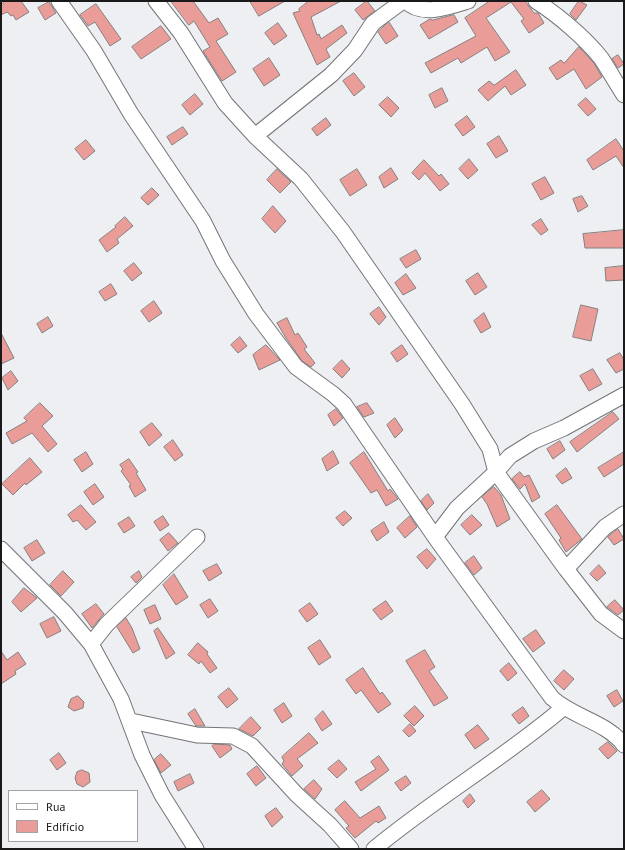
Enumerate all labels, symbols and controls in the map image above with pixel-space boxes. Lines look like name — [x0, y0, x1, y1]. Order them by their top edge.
legend — [8, 790, 138, 842]
text: Rua — [46, 799, 65, 814]
text: Edifício — [46, 819, 84, 834]

